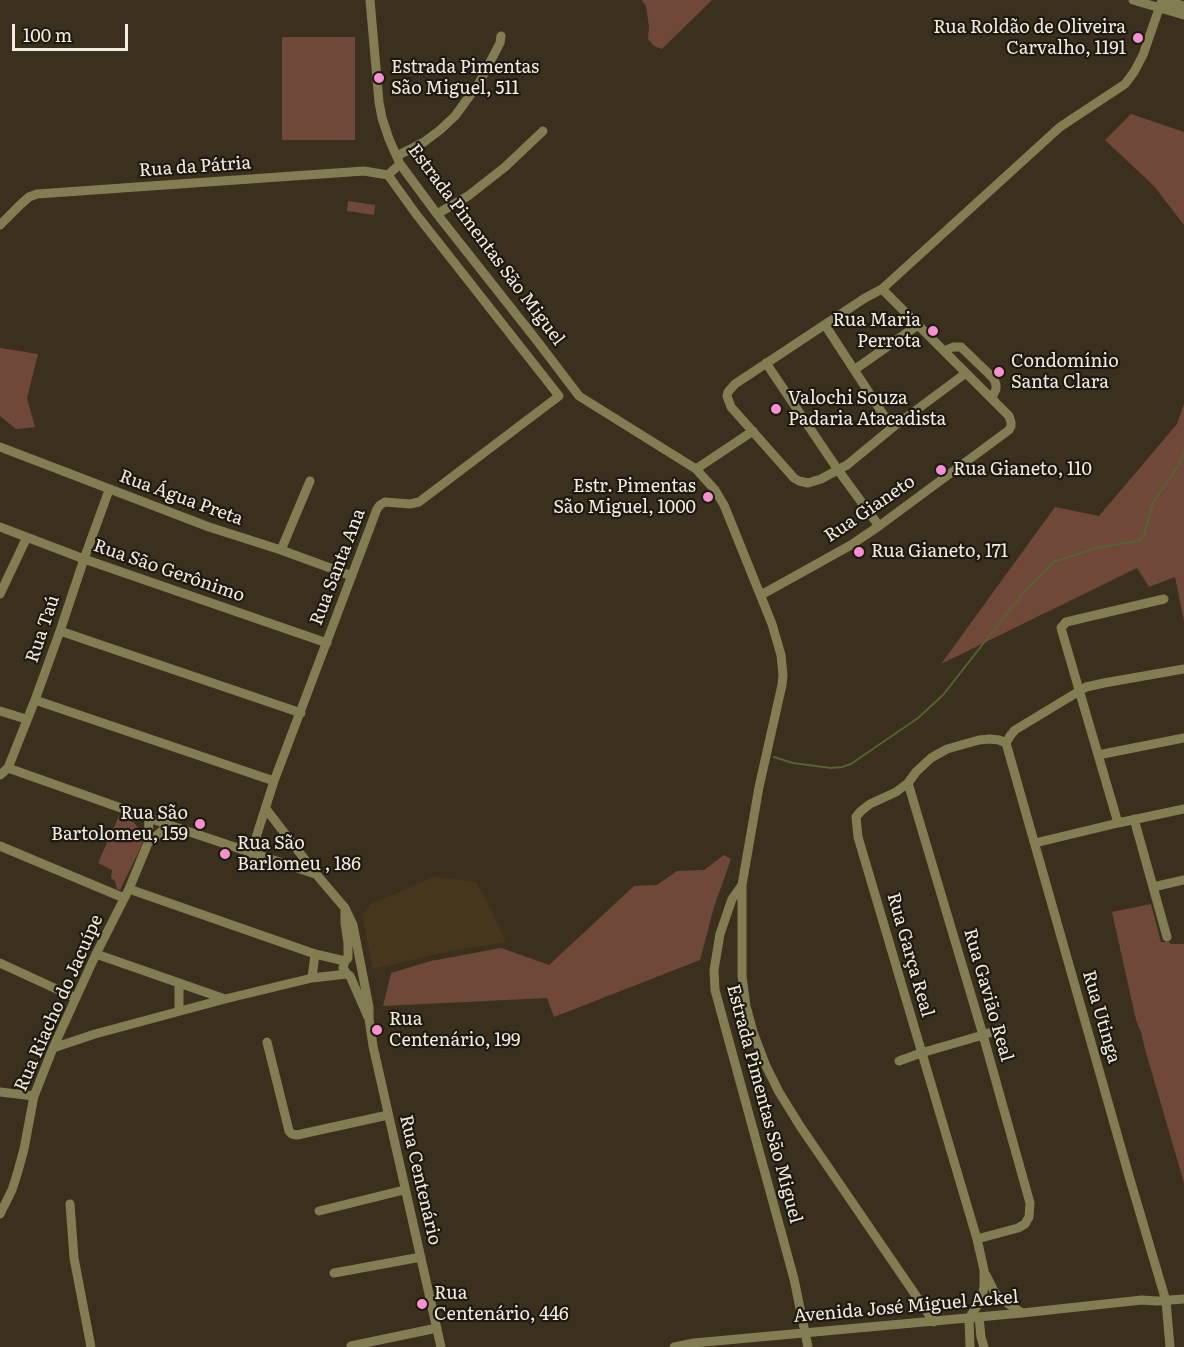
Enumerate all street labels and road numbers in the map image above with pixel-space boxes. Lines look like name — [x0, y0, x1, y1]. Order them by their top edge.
street label: Estrada Pimentas São Miguel — [403, 140, 569, 350]
street label: Rua da Pátria — [138, 152, 252, 182]
street label: Rua Água Preta — [116, 466, 246, 530]
street label: Rua Gianeto — [821, 471, 919, 547]
street label: Rua Santa Ana — [306, 506, 370, 628]
street label: Rua São Gerônimo — [91, 535, 247, 607]
street label: Rua Taú — [21, 593, 65, 665]
street label: Rua Garça Real — [882, 890, 938, 1020]
street label: Rua Riacho do Jacuípe — [10, 911, 108, 1095]
street label: Rua Gavião Real — [959, 926, 1017, 1064]
street label: Rua Utinga — [1077, 968, 1125, 1066]
street label: Estrada Pimentas São Miguel — [722, 982, 806, 1226]
street label: Rua Centenário — [395, 1113, 445, 1247]
street label: Avenida José Miguel Ackel — [793, 1286, 1019, 1328]

